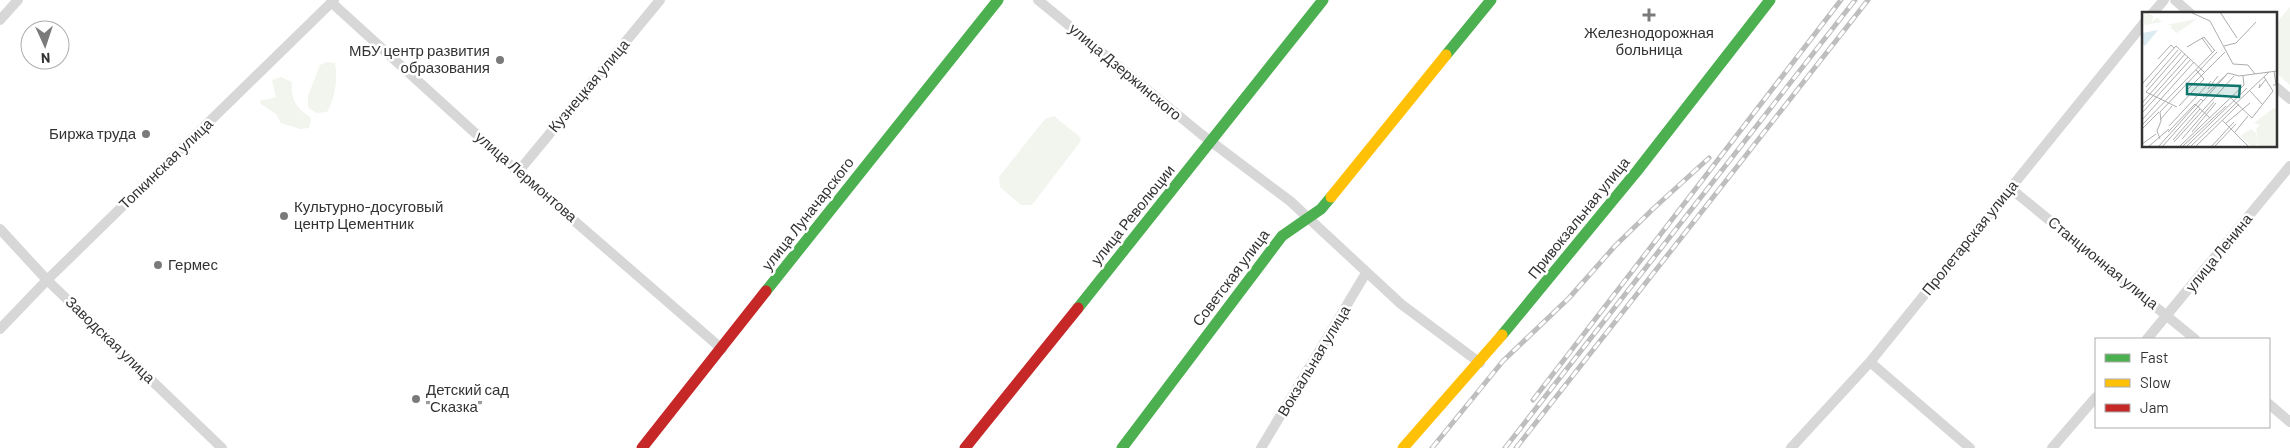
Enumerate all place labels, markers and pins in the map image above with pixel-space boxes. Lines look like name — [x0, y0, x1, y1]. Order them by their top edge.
marker: Железнодорожная больница — [1642, 8, 1656, 22]
place label: Железнодорожная больница — [1584, 23, 1714, 58]
place label: МБУ центр развития образования — [349, 41, 490, 76]
marker: МБУ центр развития образования — [494, 54, 506, 66]
place label: Биржа труда — [49, 124, 137, 142]
marker: Биржа труда — [140, 128, 152, 140]
place label: Культурно-досуговый центр Цементник — [294, 197, 443, 232]
marker: Культурно-досуговый центр Цементник — [278, 210, 290, 222]
place label: Гермес — [168, 255, 218, 273]
marker: Гермес — [152, 259, 164, 271]
place label: Детский сад "Сказка" — [426, 380, 509, 415]
marker: Детский сад "Сказка" — [410, 393, 422, 405]

